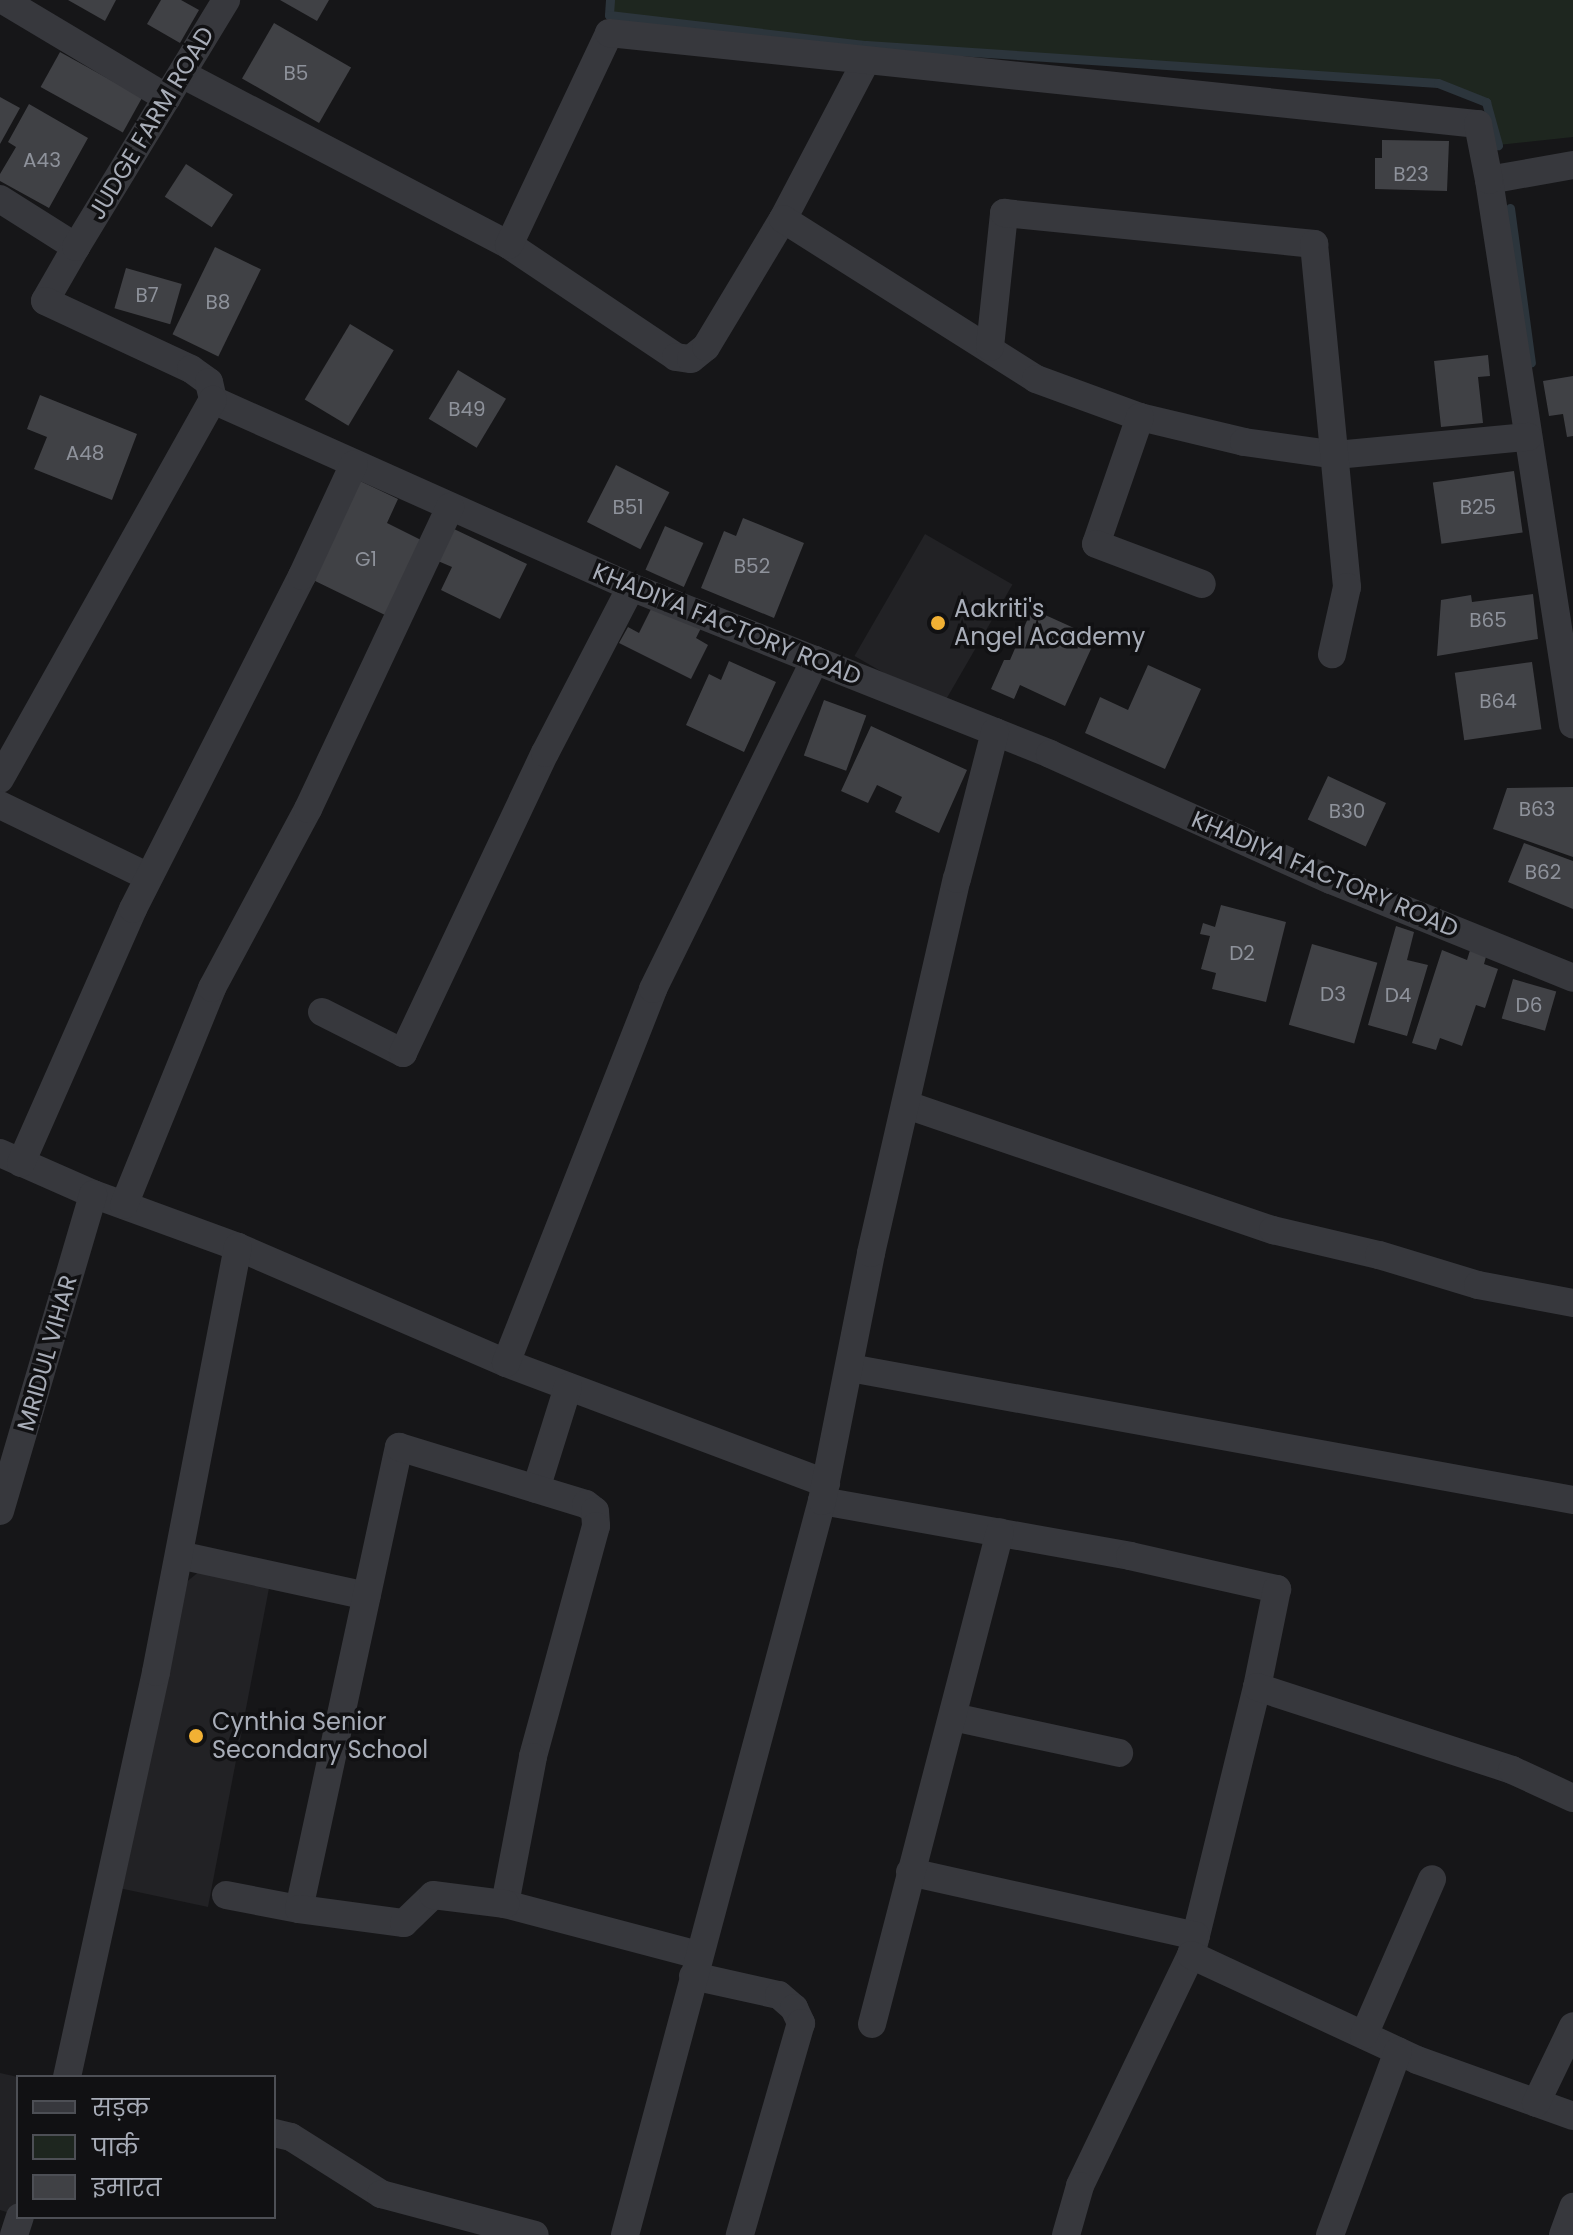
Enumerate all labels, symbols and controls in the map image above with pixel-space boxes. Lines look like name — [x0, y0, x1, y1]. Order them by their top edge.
street label: JUDGE FARM ROAD — [82, 21, 220, 225]
house number: B5 — [284, 61, 308, 85]
house number: A43 — [23, 148, 61, 172]
house number: B23 — [1393, 162, 1429, 186]
house number: B7 — [135, 283, 159, 307]
house number: B8 — [206, 290, 230, 314]
house number: B49 — [448, 397, 486, 421]
house number: A48 — [66, 441, 104, 465]
house number: B51 — [612, 495, 644, 519]
house number: B25 — [1460, 495, 1496, 519]
house number: G1 — [355, 547, 377, 571]
house number: B52 — [734, 554, 770, 578]
street label: KHADIYA FACTORY ROAD — [589, 557, 865, 691]
place label: Aakriti's Angel Academy — [954, 595, 1145, 651]
house number: B65 — [1469, 608, 1507, 632]
marker: Aakriti's Angel Academy — [929, 614, 947, 632]
house number: B64 — [1479, 689, 1517, 713]
house number: B63 — [1519, 797, 1555, 821]
house number: B30 — [1329, 799, 1365, 823]
street label: KHADIYA FACTORY ROAD — [1187, 805, 1463, 943]
house number: B62 — [1525, 860, 1561, 884]
house number: D2 — [1229, 941, 1255, 965]
house number: D3 — [1320, 982, 1346, 1006]
house number: D4 — [1385, 983, 1411, 1007]
house number: D6 — [1516, 993, 1542, 1017]
street label: MRIDUL VIHAR — [11, 1272, 83, 1434]
place label: Cynthia Senior Secondary School — [212, 1708, 428, 1764]
marker: Cynthia Senior Secondary School — [187, 1727, 205, 1745]
legend — [16, 2075, 276, 2219]
text: सड़क — [92, 2091, 149, 2124]
text: पार्क — [92, 2131, 139, 2164]
text: इमारत — [92, 2171, 161, 2204]

